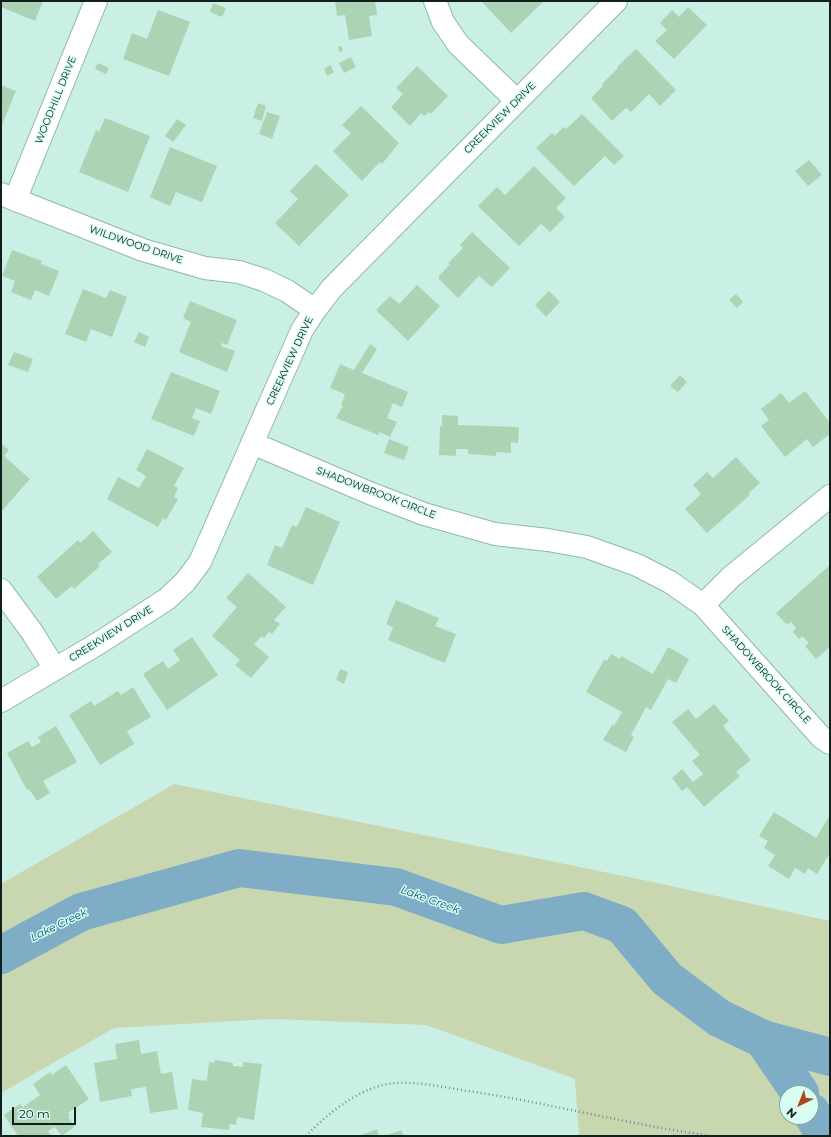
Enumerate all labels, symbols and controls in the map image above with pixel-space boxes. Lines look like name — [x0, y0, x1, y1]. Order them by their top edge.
street label: WOODHILL DRIVE — [33, 54, 79, 146]
street label: CREEKVIEW DRIVE — [462, 80, 538, 156]
street label: WILDWOOD DRIVE — [88, 223, 184, 267]
street label: CREEKVIEW DRIVE — [264, 315, 316, 407]
street label: SHADOWBROOK CIRCLE — [315, 465, 437, 521]
street label: CREEKVIEW DRIVE — [67, 603, 155, 665]
street label: SHADOWBROOK CIRCLE — [719, 624, 813, 726]
water label: Lake Creek — [399, 883, 461, 917]
water label: Lake Creek — [28, 906, 90, 944]
north arrow — [779, 1085, 819, 1125]
scale bar — [14, 1099, 78, 1125]
text: N — [783, 1105, 800, 1121]
text: 20 m — [19, 1106, 50, 1121]

